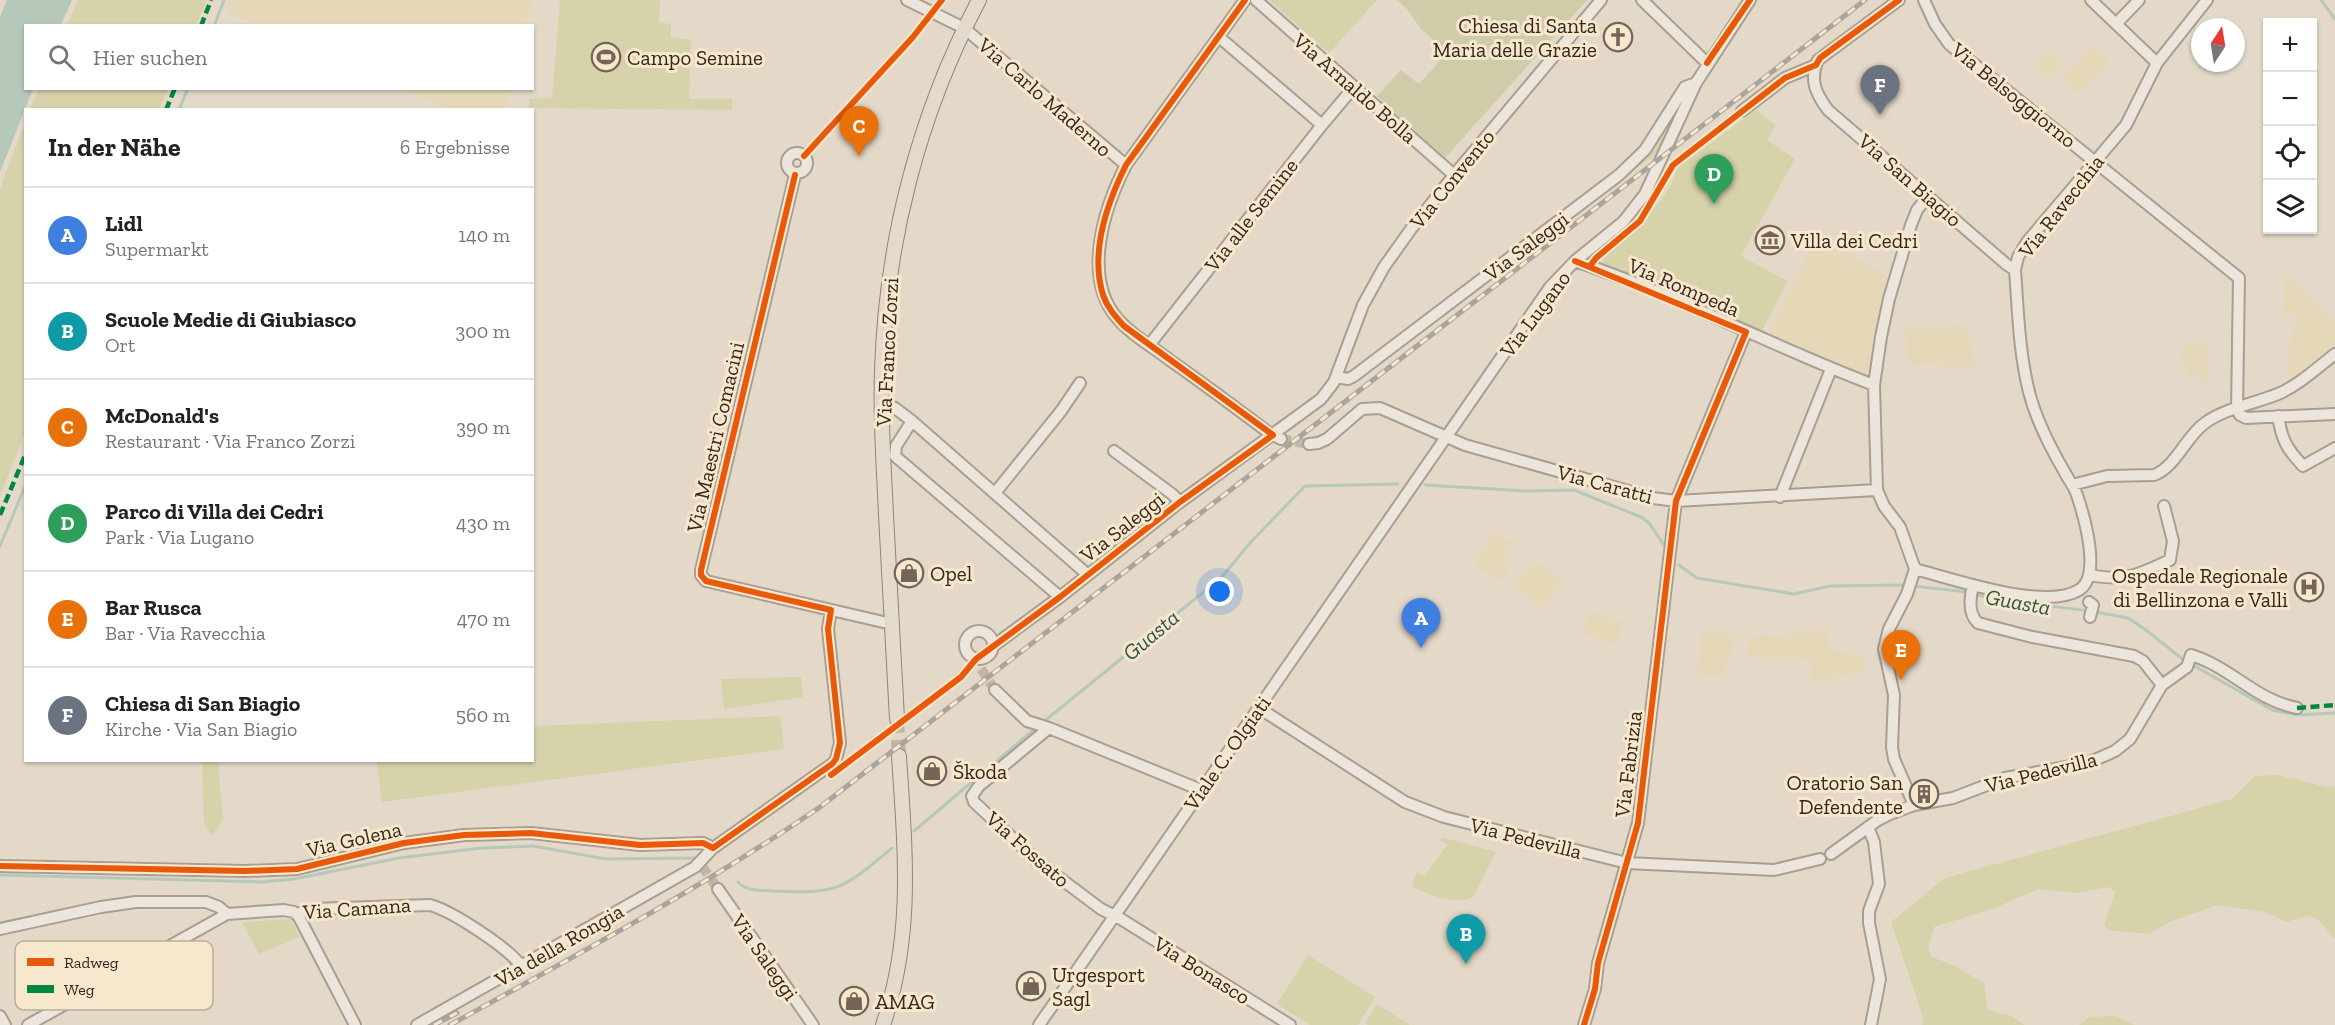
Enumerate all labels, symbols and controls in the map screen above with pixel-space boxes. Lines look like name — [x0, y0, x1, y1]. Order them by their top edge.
place label: Chiesa di Santa Maria delle Grazie — [1433, 13, 1597, 62]
north arrow — [2191, 18, 2245, 72]
map controls — [2263, 18, 2317, 234]
button: + — [2263, 18, 2317, 72]
church icon: Chiesa di Santa Maria delle Grazie — [1602, 21, 1634, 53]
search box — [24, 24, 534, 90]
street label: Via Arnaldo Bolla — [1287, 27, 1422, 148]
street label: Via Carlo Maderno — [972, 31, 1117, 162]
street label: Via Belsoggiorno — [1946, 36, 2081, 153]
icon: search — [45, 41, 78, 74]
sports icon: Campo Semine — [590, 41, 622, 73]
text: Hier suchen — [93, 44, 207, 71]
place label: Campo Semine — [627, 45, 763, 70]
pin: F — [1860, 66, 1900, 115]
button: − — [2263, 72, 2317, 126]
pin: C — [840, 106, 878, 156]
street label: Via Convento — [1404, 124, 1500, 235]
button: locate — [2263, 126, 2317, 180]
street label: Via San Biagio — [1852, 128, 1967, 232]
text: In der Nähe — [48, 131, 180, 163]
text: 6 Ergebnisse — [400, 135, 510, 159]
street label: Via Ravecchia — [2012, 149, 2109, 263]
street label: Via alle Semine — [1198, 153, 1303, 277]
pin: D — [1694, 154, 1734, 204]
button: layers — [2263, 180, 2317, 234]
street label: Via Saleggi — [1478, 206, 1573, 287]
text: Lidl — [105, 210, 143, 237]
text: A — [61, 223, 74, 247]
text: 140 m — [458, 223, 510, 247]
museum icon: Villa dei Cedri — [1754, 224, 1786, 256]
place label: Villa dei Cedri — [1790, 228, 1918, 253]
text: Supermarkt — [105, 237, 209, 261]
street label: Via Rompeda — [1624, 252, 1744, 322]
street label: Via Lugano — [1494, 266, 1576, 363]
street label: Via Franco Zorzi — [871, 277, 903, 428]
text: Scuole Medie di Giubiasco — [105, 306, 356, 333]
text: B — [61, 319, 74, 343]
text: 300 m — [455, 319, 510, 343]
text: Ort — [105, 333, 135, 357]
street label: Via Maestri Comacini — [681, 339, 749, 536]
text: McDonald's — [105, 402, 219, 429]
text: C — [61, 415, 74, 439]
text: 390 m — [456, 415, 510, 439]
text: Restaurant · Via Franco Zorzi — [105, 429, 355, 453]
street label: Via Caratti — [1553, 459, 1656, 509]
street label: Via Saleggi — [1074, 486, 1169, 568]
text: Parco di Villa dei Cedri — [105, 498, 324, 525]
text: D — [61, 511, 74, 535]
text: 430 m — [456, 511, 510, 535]
text: Park · Via Lugano — [105, 525, 254, 549]
shop icon: Opel — [893, 557, 925, 589]
place label: Opel — [930, 561, 973, 586]
place label: Ospedale Regionale di Bellinzona e Valli — [2112, 563, 2288, 612]
hospital icon: Ospedale Regionale di Bellinzona e Valli — [2293, 571, 2325, 603]
your location — [1205, 577, 1234, 606]
water label: Guasta — [1984, 583, 2052, 621]
text: Bar Rusca — [105, 594, 202, 621]
pin: A — [1402, 598, 1440, 648]
water label: Guasta — [1117, 604, 1185, 666]
text: E — [62, 607, 73, 631]
text: 470 m — [457, 607, 510, 631]
text: Bar · Via Ravecchia — [105, 621, 266, 645]
pin: E — [1882, 630, 1920, 680]
text: Chiesa di San Biagio — [105, 690, 300, 717]
street label: Viale C. Olgiati — [1178, 691, 1276, 816]
text: F — [62, 703, 73, 727]
text: 560 m — [456, 703, 510, 727]
street label: Via Fabrizia — [1609, 709, 1647, 820]
text: Kirche · Via San Biagio — [105, 717, 297, 741]
street label: Via Pedevilla — [1982, 746, 2100, 798]
shop icon: Škoda — [916, 755, 948, 787]
place label: Škoda — [953, 759, 1007, 784]
place label: Oratorio San Defendente — [1787, 770, 1903, 819]
building icon: Oratorio San Defendente — [1908, 778, 1940, 810]
street label: Via Fossato — [980, 805, 1075, 892]
street label: Via Pedevilla — [1467, 812, 1585, 864]
street label: Via Golena — [303, 816, 404, 862]
street label: Via Camana — [301, 892, 412, 924]
street label: Via della Rongia — [489, 898, 628, 992]
street label: Via Saleggi — [726, 908, 804, 1005]
pin: B — [1446, 914, 1486, 964]
street label: Via Bonasco — [1148, 930, 1255, 1010]
legend — [15, 941, 213, 1010]
text: Radweg — [64, 953, 119, 972]
place label: Urgesport Sagl — [1052, 962, 1145, 1011]
shop icon: Urgesport Sagl — [1015, 970, 1047, 1002]
text: Weg — [64, 980, 95, 999]
shop icon: AMAG — [838, 985, 870, 1017]
place label: AMAG — [875, 989, 935, 1014]

